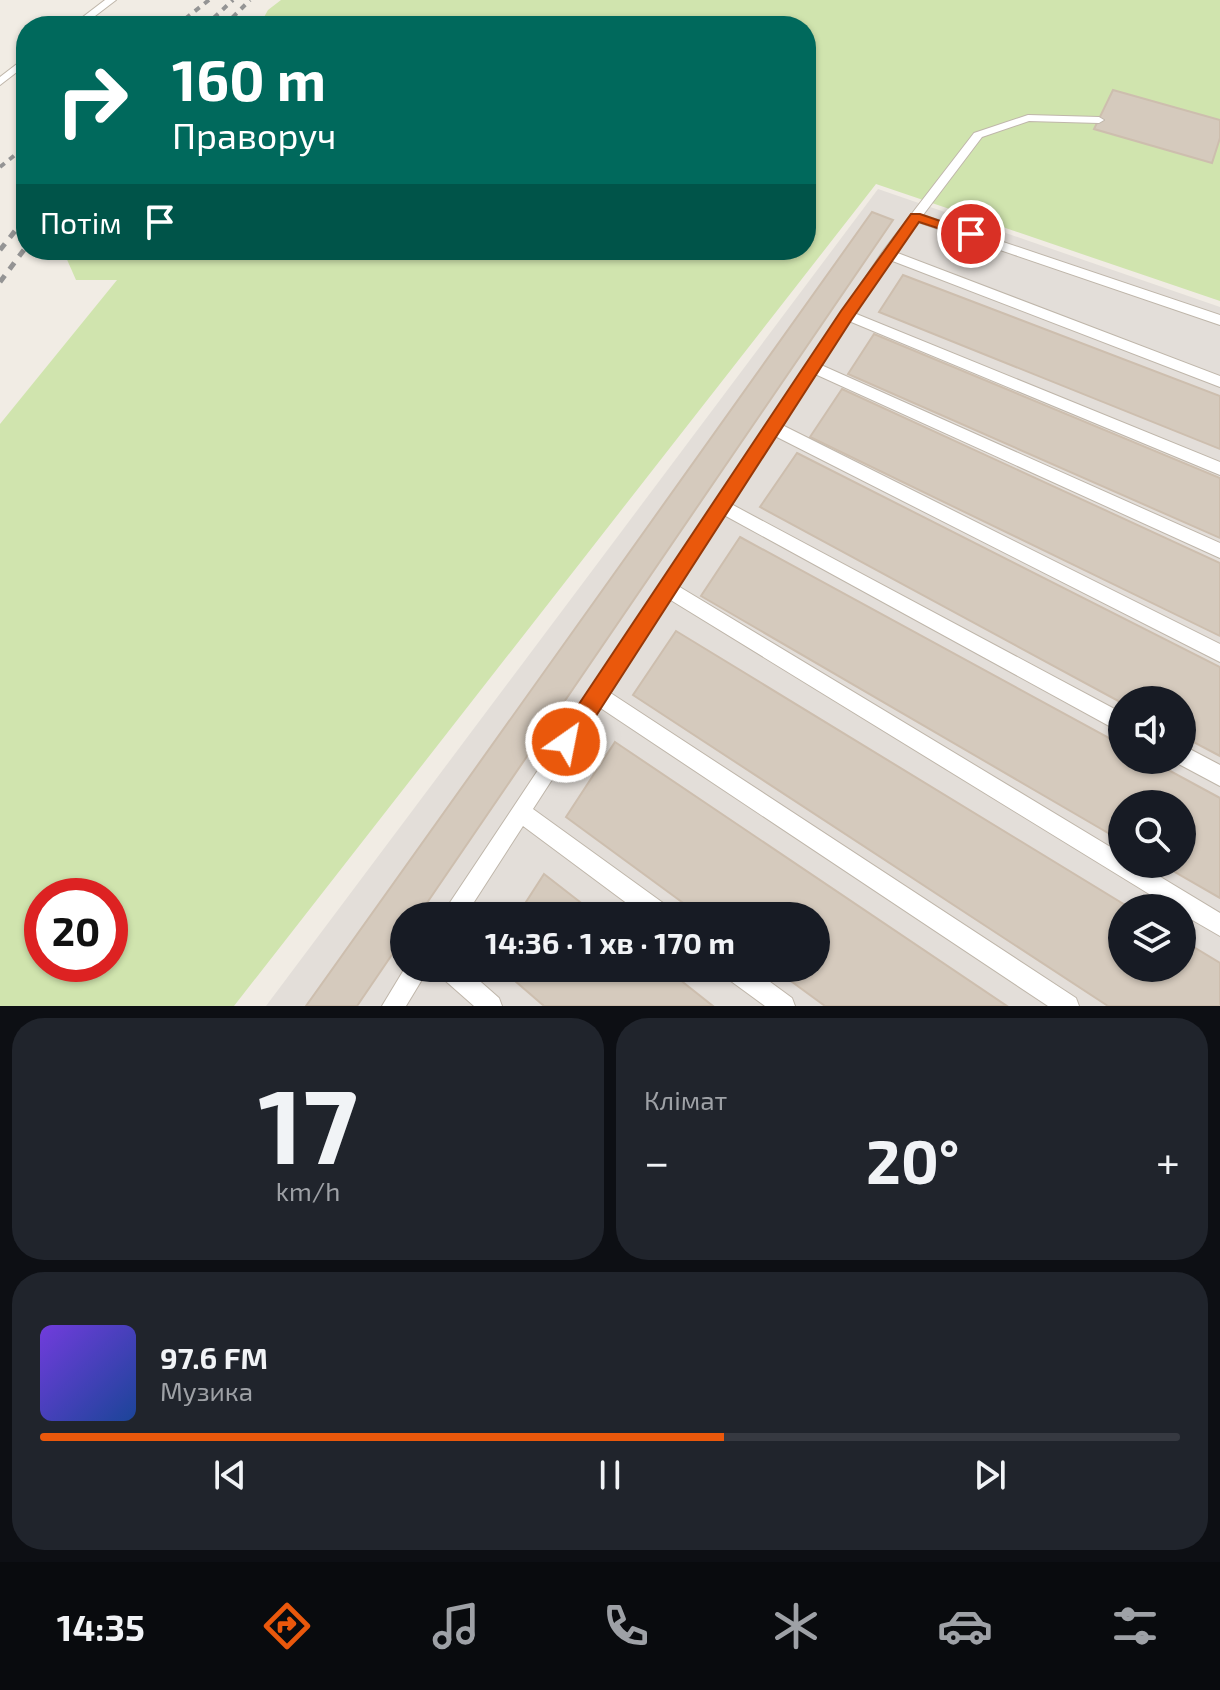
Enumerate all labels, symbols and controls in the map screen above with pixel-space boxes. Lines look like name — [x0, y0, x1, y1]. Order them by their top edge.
text: 160 m — [172, 45, 326, 112]
icon: right — [40, 48, 144, 152]
text: Праворуч — [172, 113, 337, 156]
icon: arrive — [138, 200, 182, 244]
pin — [937, 200, 1005, 268]
text: Потім — [40, 204, 122, 240]
icon: arrive — [949, 212, 993, 256]
map controls — [1108, 686, 1196, 982]
button: sound — [1108, 686, 1196, 774]
position arrow — [524, 700, 608, 784]
button: search — [1108, 790, 1196, 878]
speed limit sign: 20 — [24, 878, 128, 982]
button: layers — [1108, 894, 1196, 982]
text: 14:36 · 1 хв · 170 m — [485, 924, 735, 960]
text: 17 — [258, 1060, 358, 1185]
text: Клімат — [644, 1084, 727, 1115]
text: 20° — [866, 1124, 959, 1196]
text: − — [644, 1134, 670, 1187]
text: + — [1156, 1134, 1180, 1187]
text: km/h — [276, 1175, 340, 1206]
text: 97.6 FM — [160, 1339, 268, 1375]
text: Музика — [160, 1375, 253, 1406]
icon: previous — [208, 1453, 252, 1497]
icon: pause — [588, 1453, 632, 1497]
icon: next — [968, 1453, 1012, 1497]
icon: directions — [259, 1598, 315, 1654]
icon: music — [428, 1598, 484, 1654]
icon: phone — [598, 1598, 654, 1654]
icon: climate — [768, 1598, 824, 1654]
icon: car — [937, 1598, 993, 1654]
icon: filters — [1107, 1598, 1163, 1654]
text: 14:35 — [57, 1605, 145, 1648]

